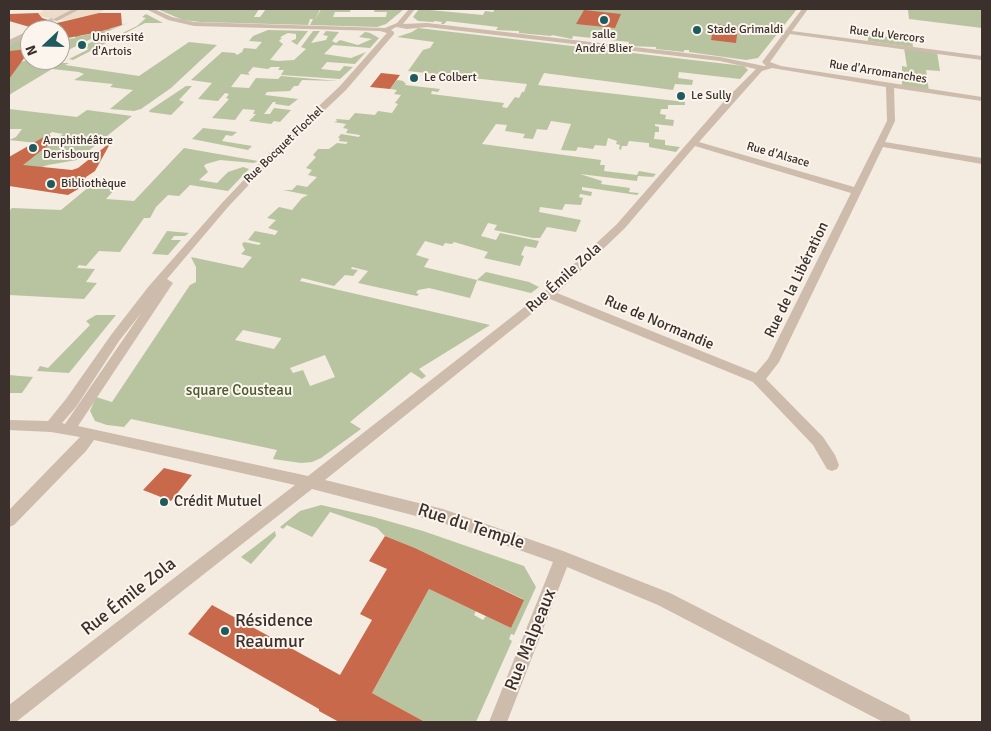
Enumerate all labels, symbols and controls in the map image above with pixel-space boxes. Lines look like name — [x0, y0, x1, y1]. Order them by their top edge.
marker: salle André Blier — [598, 14, 610, 26]
north arrow — [20, 20, 70, 70]
place label: Stade Grimaldi — [707, 23, 783, 37]
street label: Rue du Vercors — [849, 23, 925, 47]
marker: Stade Grimaldi — [691, 24, 703, 36]
place label: salle André Blier — [575, 28, 633, 56]
place label: Université d'Artois — [92, 31, 144, 59]
marker: Université d'Artois — [76, 39, 88, 51]
text: N — [22, 43, 41, 58]
street label: Rue d'Arromanches — [828, 57, 928, 87]
place label: Le Colbert — [424, 71, 477, 85]
marker: Le Colbert — [408, 72, 420, 84]
place label: Le Sully — [691, 89, 731, 103]
marker: Le Sully — [675, 90, 687, 102]
street label: Rue Bocquet Flochel — [241, 103, 327, 187]
place label: Amphithéâtre Derisbourg — [43, 134, 113, 162]
street label: Rue d'Alsace — [745, 139, 811, 171]
marker: Amphithéâtre Derisbourg — [27, 142, 39, 154]
place label: Bibliothèque — [61, 177, 126, 191]
marker: Bibliothèque — [45, 178, 57, 190]
street label: Rue de la Libération — [761, 219, 833, 341]
street label: Rue Émile Zola — [523, 239, 605, 317]
street label: Rue de Normandie — [602, 292, 716, 354]
park label: square Cousteau — [186, 382, 292, 400]
place label: Crédit Mutuel — [174, 493, 262, 511]
marker: Crédit Mutuel — [158, 496, 170, 508]
street label: Rue du Temple — [415, 500, 527, 554]
street label: Rue Émile Zola — [77, 553, 181, 641]
street label: Rue Malpeaux — [501, 586, 561, 694]
place label: Résidence Reaumur — [235, 610, 313, 652]
marker: Résidence Reaumur — [219, 625, 231, 637]

